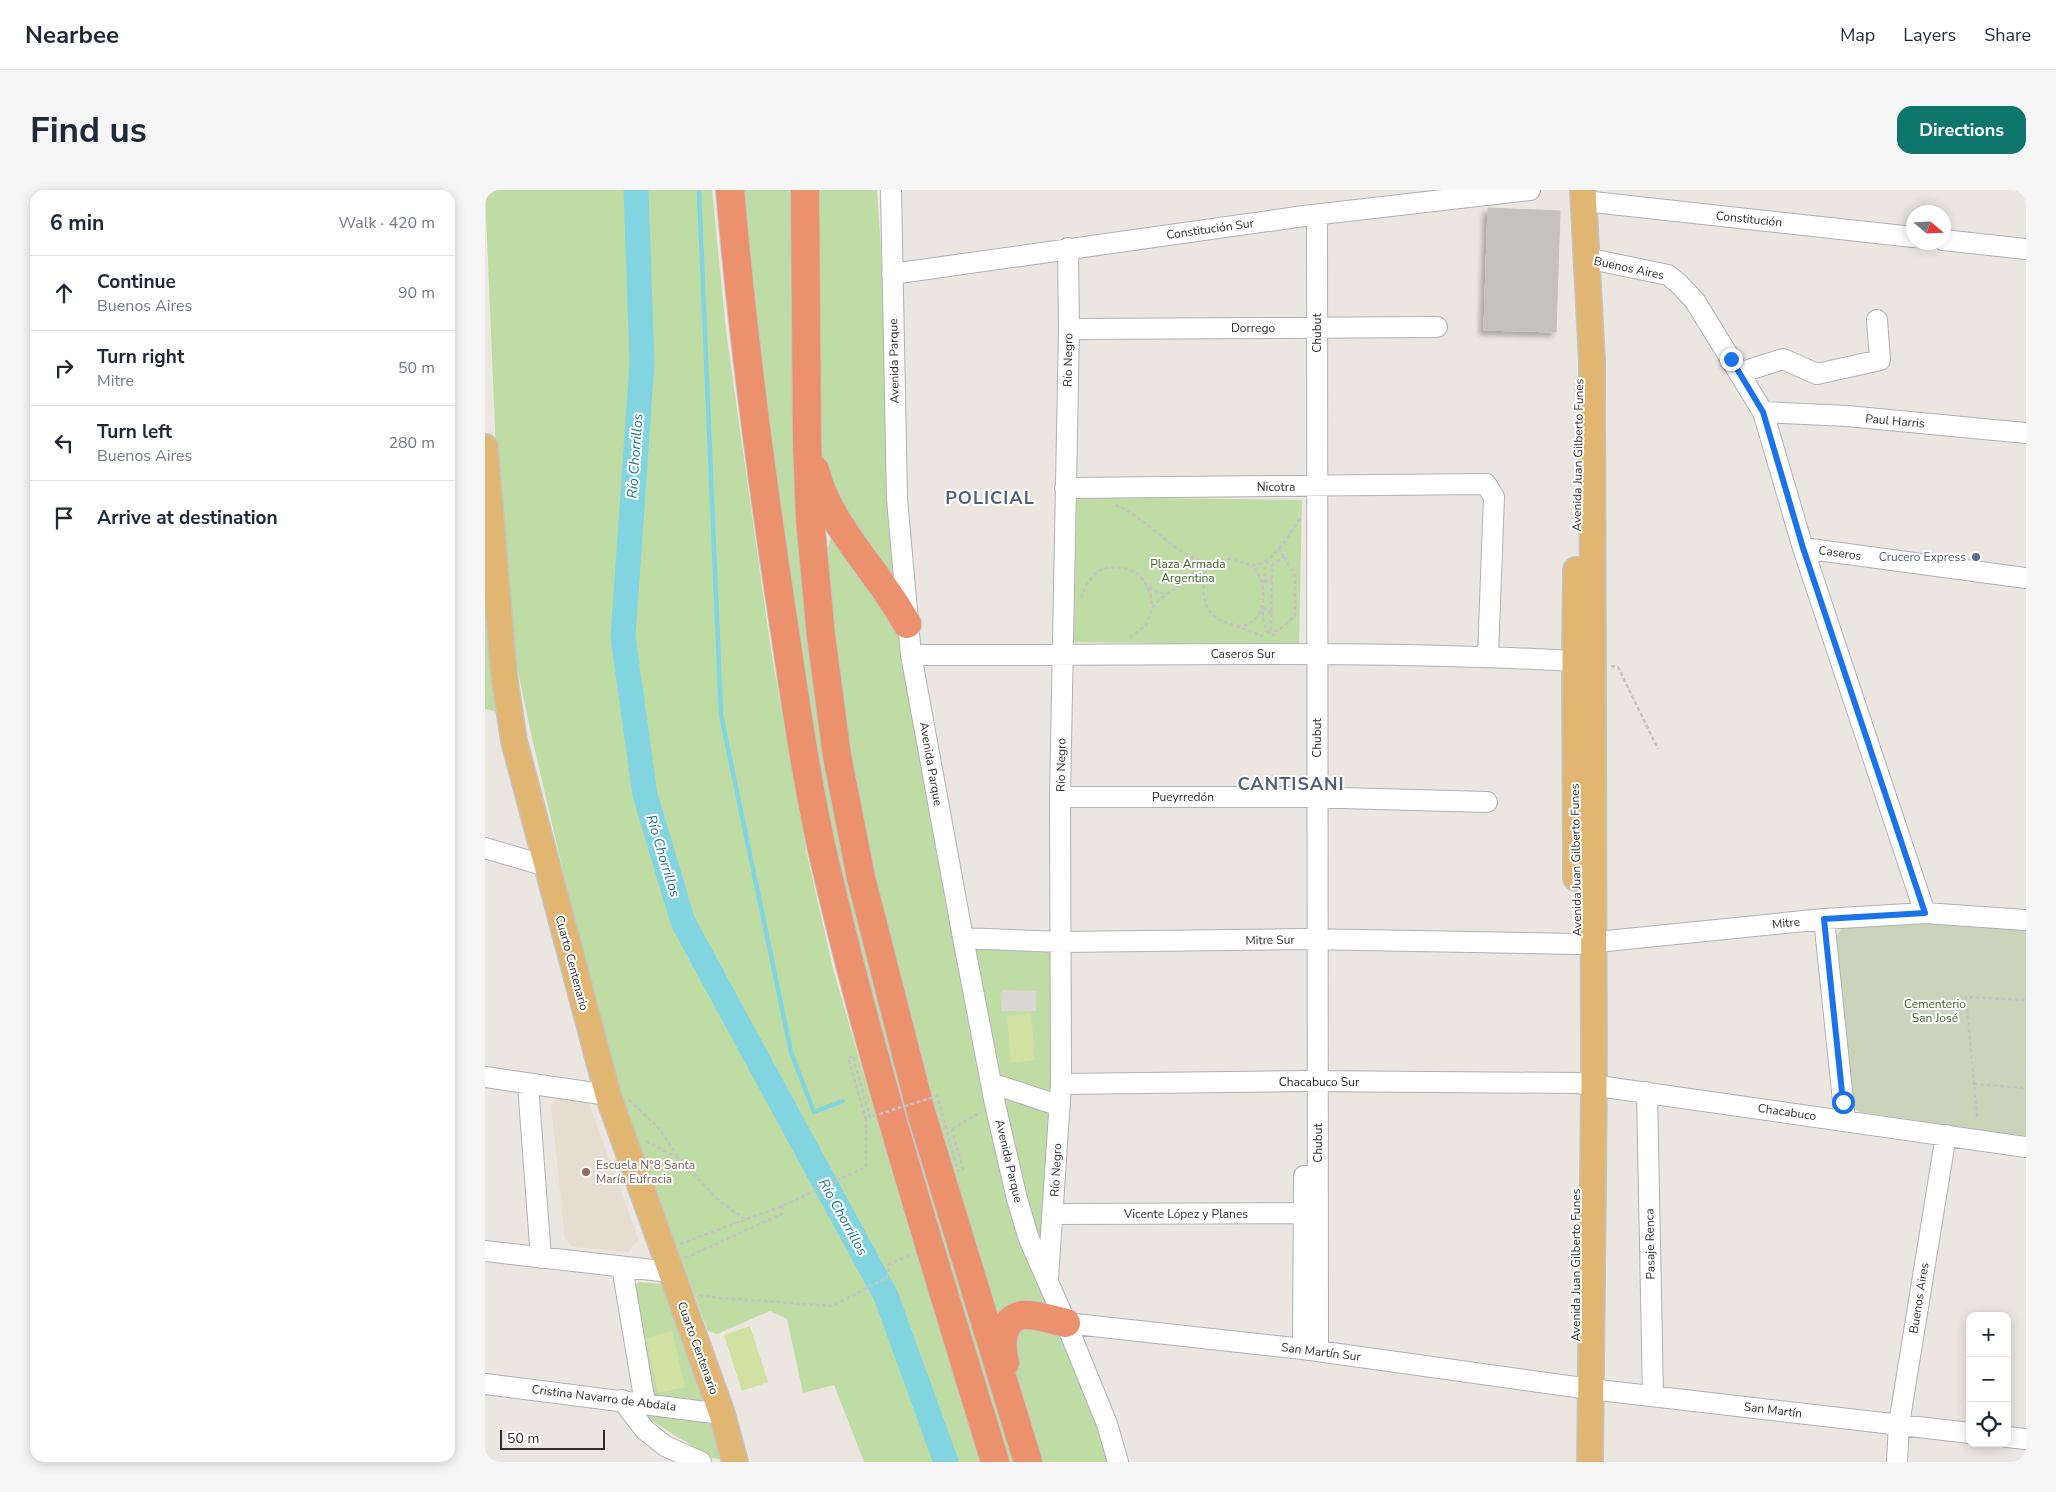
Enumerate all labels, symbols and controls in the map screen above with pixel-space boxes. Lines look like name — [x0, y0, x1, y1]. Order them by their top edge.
text: Nearbee — [25, 19, 119, 51]
text: Map — [1840, 23, 1875, 47]
text: Layers — [1903, 23, 1956, 47]
text: Share — [1984, 23, 2031, 47]
button: Directions — [1897, 106, 2026, 154]
text: Find us — [30, 107, 147, 154]
north arrow — [1906, 205, 1951, 250]
street label: Constitución — [1715, 208, 1783, 230]
text: 6 min — [50, 209, 104, 237]
text: Walk · 420 m — [339, 212, 435, 234]
street label: Constitución Sur — [1165, 215, 1255, 243]
street label: Buenos Aires — [1592, 253, 1666, 283]
text: Continue — [97, 269, 176, 295]
icon: ahead — [50, 279, 78, 307]
text: 90 m — [398, 282, 435, 304]
text: Buenos Aires — [97, 295, 192, 317]
street label: Chubut — [1309, 312, 1325, 353]
street label: Avenida Parque — [885, 318, 903, 404]
street label: Dorrego — [1231, 320, 1275, 336]
street label: Río Negro — [1060, 333, 1076, 387]
text: Turn right — [97, 344, 184, 370]
route end — [1720, 348, 1743, 371]
icon: right — [50, 354, 78, 382]
text: 50 m — [398, 357, 435, 379]
text: Mitre — [97, 370, 134, 392]
street label: Avenida Juan Gilberto Funes — [1569, 378, 1587, 532]
street label: Paul Harris — [1865, 410, 1926, 432]
water label: Río Chorrillos — [623, 413, 647, 499]
text: Turn left — [97, 419, 172, 445]
icon: left — [50, 429, 78, 457]
text: 280 m — [388, 432, 435, 454]
text: Buenos Aires — [97, 445, 192, 467]
street label: Nicotra — [1257, 479, 1295, 495]
district label: POLICIAL — [945, 486, 1035, 510]
icon: arrive — [50, 504, 78, 532]
text: Arrive at destination — [97, 505, 278, 531]
street label: Caseros — [1818, 542, 1863, 564]
place label: Crucero Express — [1879, 549, 1966, 565]
marker: Crucero Express — [1970, 551, 1982, 563]
park label: Plaza Armada Argentina — [1150, 556, 1226, 586]
street label: Caseros Sur — [1211, 646, 1276, 662]
street label: Chubut — [1309, 717, 1325, 758]
street label: Avenida Parque — [916, 721, 946, 807]
street label: Río Negro — [1053, 738, 1069, 792]
district label: CANTISANI — [1237, 772, 1345, 796]
street label: Avenida Juan Gilberto Funes — [1567, 783, 1585, 937]
street label: Pueyrredón — [1152, 789, 1214, 805]
water label: Río Chorrillos — [641, 812, 685, 900]
street label: Cuarto Centenario — [552, 914, 592, 1013]
street label: Mitre — [1771, 914, 1801, 932]
street label: Mitre Sur — [1245, 932, 1296, 948]
park label: Cementerio San José — [1904, 996, 1966, 1026]
street label: Chacabuco Sur — [1279, 1074, 1360, 1090]
route start — [1832, 1091, 1855, 1114]
street label: Chacabuco — [1757, 1100, 1818, 1124]
street label: Avenida Parque — [992, 1118, 1026, 1204]
street label: Chubut — [1310, 1122, 1326, 1163]
street label: Río Negro — [1047, 1142, 1065, 1197]
place label: Escuela N°8 Santa María Eufracia — [596, 1157, 695, 1187]
marker: Escuela N°8 Santa María Eufracia — [580, 1166, 592, 1178]
water label: Río Chorrillos — [814, 1175, 872, 1259]
street label: Avenida Juan Gilberto Funes — [1568, 1188, 1584, 1341]
street label: Vicente López y Planes — [1123, 1206, 1248, 1222]
street label: Pasaje Renca — [1641, 1208, 1659, 1280]
street label: Buenos Aires — [1906, 1261, 1933, 1335]
street label: Cuarto Centenario — [674, 1299, 722, 1397]
map controls — [1966, 1312, 2011, 1447]
button: + — [1966, 1312, 2011, 1357]
street label: San Martín Sur — [1280, 1339, 1362, 1365]
button: − — [1966, 1357, 2011, 1402]
street label: Cristina Navarro de Abdala — [531, 1381, 677, 1415]
street label: San Martín — [1743, 1398, 1803, 1422]
button: locate — [1966, 1402, 2011, 1447]
scale bar — [500, 1427, 605, 1450]
text: 50 m — [507, 1429, 539, 1448]

